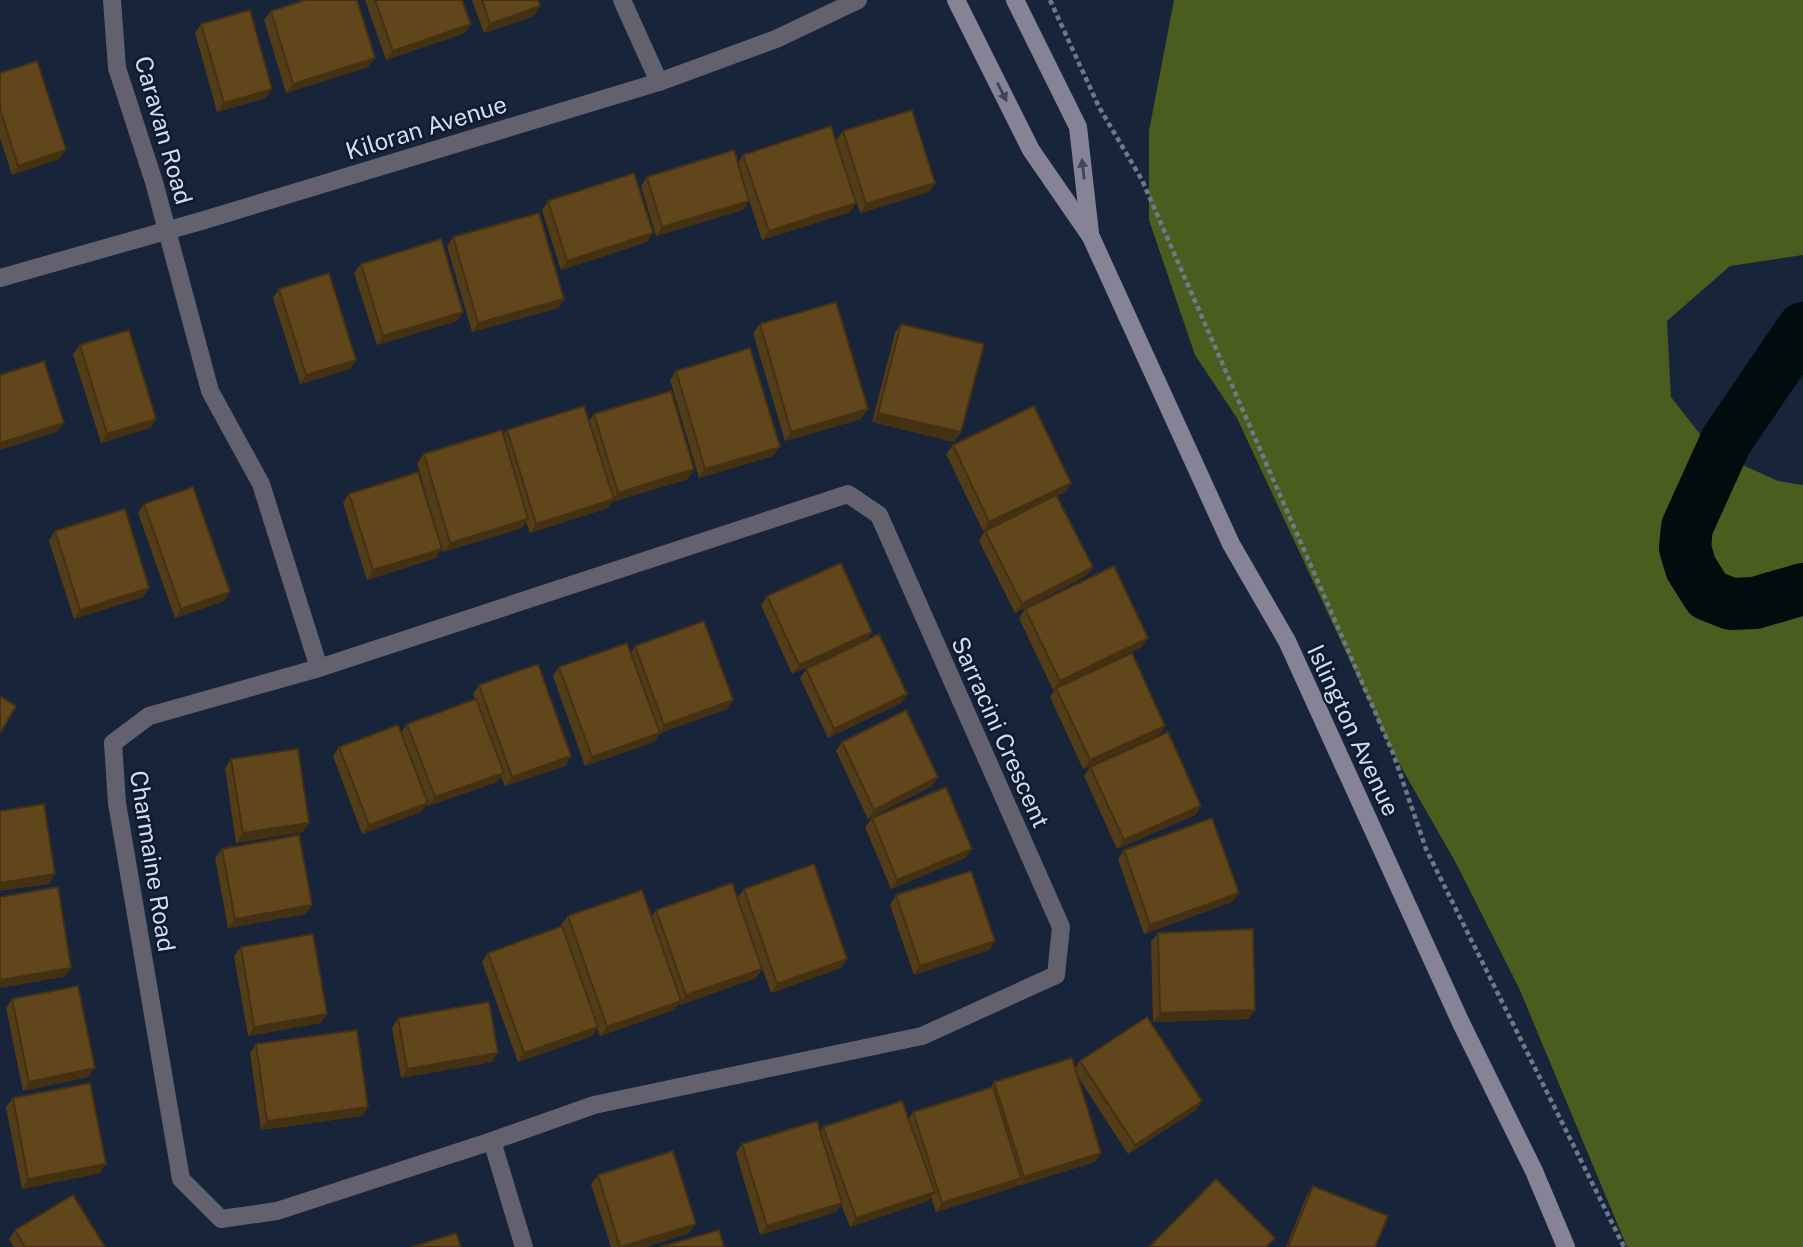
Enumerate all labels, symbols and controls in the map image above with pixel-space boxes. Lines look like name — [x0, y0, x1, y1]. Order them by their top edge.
street label: Caravan Road — [129, 53, 199, 207]
one-way arrow — [996, 82, 1007, 102]
street label: Kiloran Avenue — [342, 89, 510, 165]
one-way arrow — [1077, 158, 1088, 180]
street label: Sarracini Crescent — [946, 632, 1056, 832]
street label: Islington Avenue — [1302, 640, 1406, 820]
street label: Charmaine Road — [125, 768, 181, 954]

